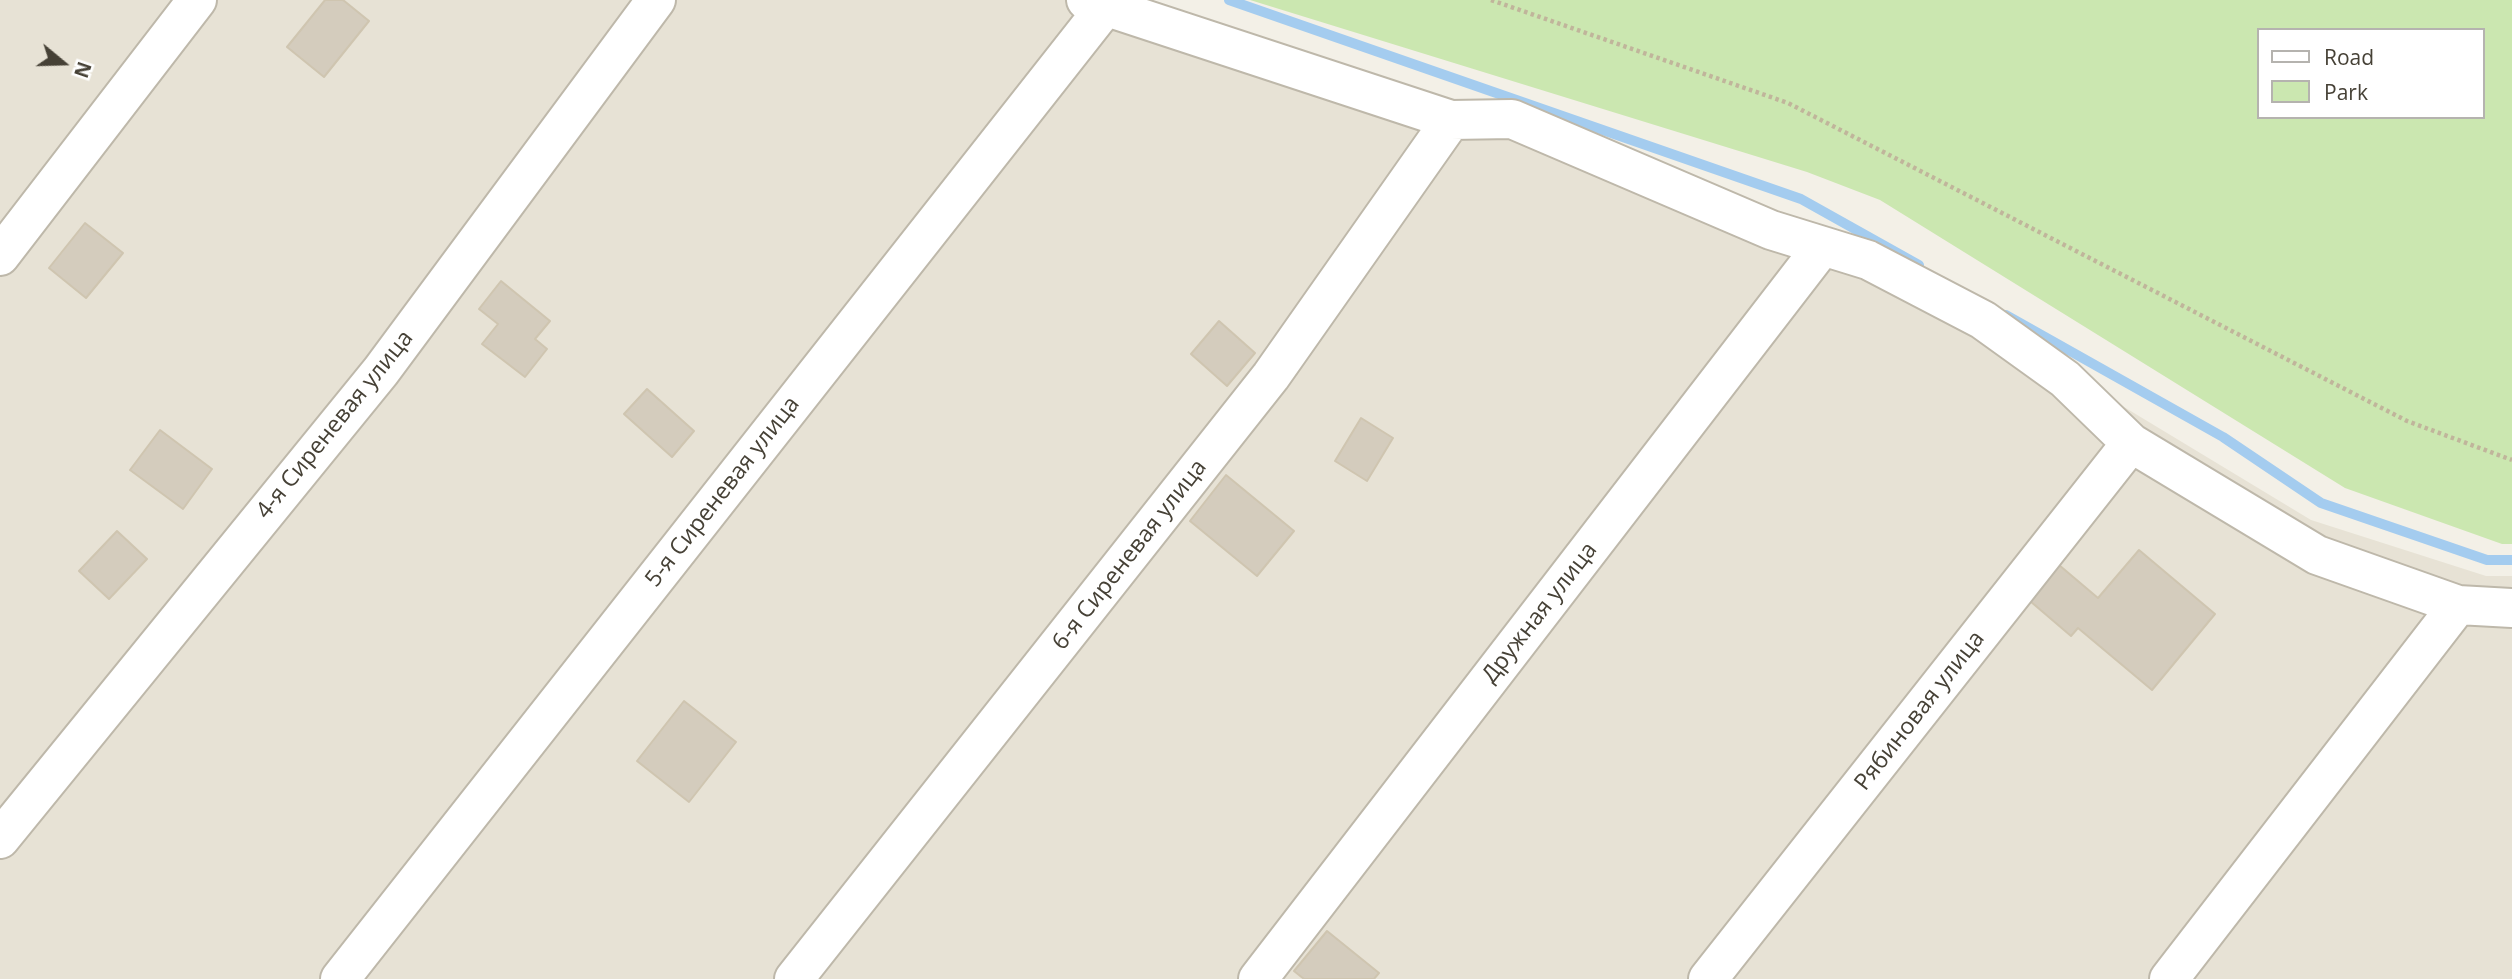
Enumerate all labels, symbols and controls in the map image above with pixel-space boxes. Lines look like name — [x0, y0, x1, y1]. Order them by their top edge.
north arrow — [28, 28, 98, 98]
legend — [2256, 28, 2484, 119]
text: Road — [2324, 43, 2374, 71]
text: N — [68, 58, 98, 81]
text: Park — [2324, 78, 2368, 106]
street label: 4-я Сиреневая улица — [251, 325, 419, 525]
street label: 5-я Сиреневая улица — [640, 391, 806, 593]
street label: 6-я Сиреневая улица — [1047, 454, 1213, 656]
street label: Дружная улица — [1477, 537, 1603, 689]
street label: Рябиновая улица — [1849, 626, 1991, 796]

